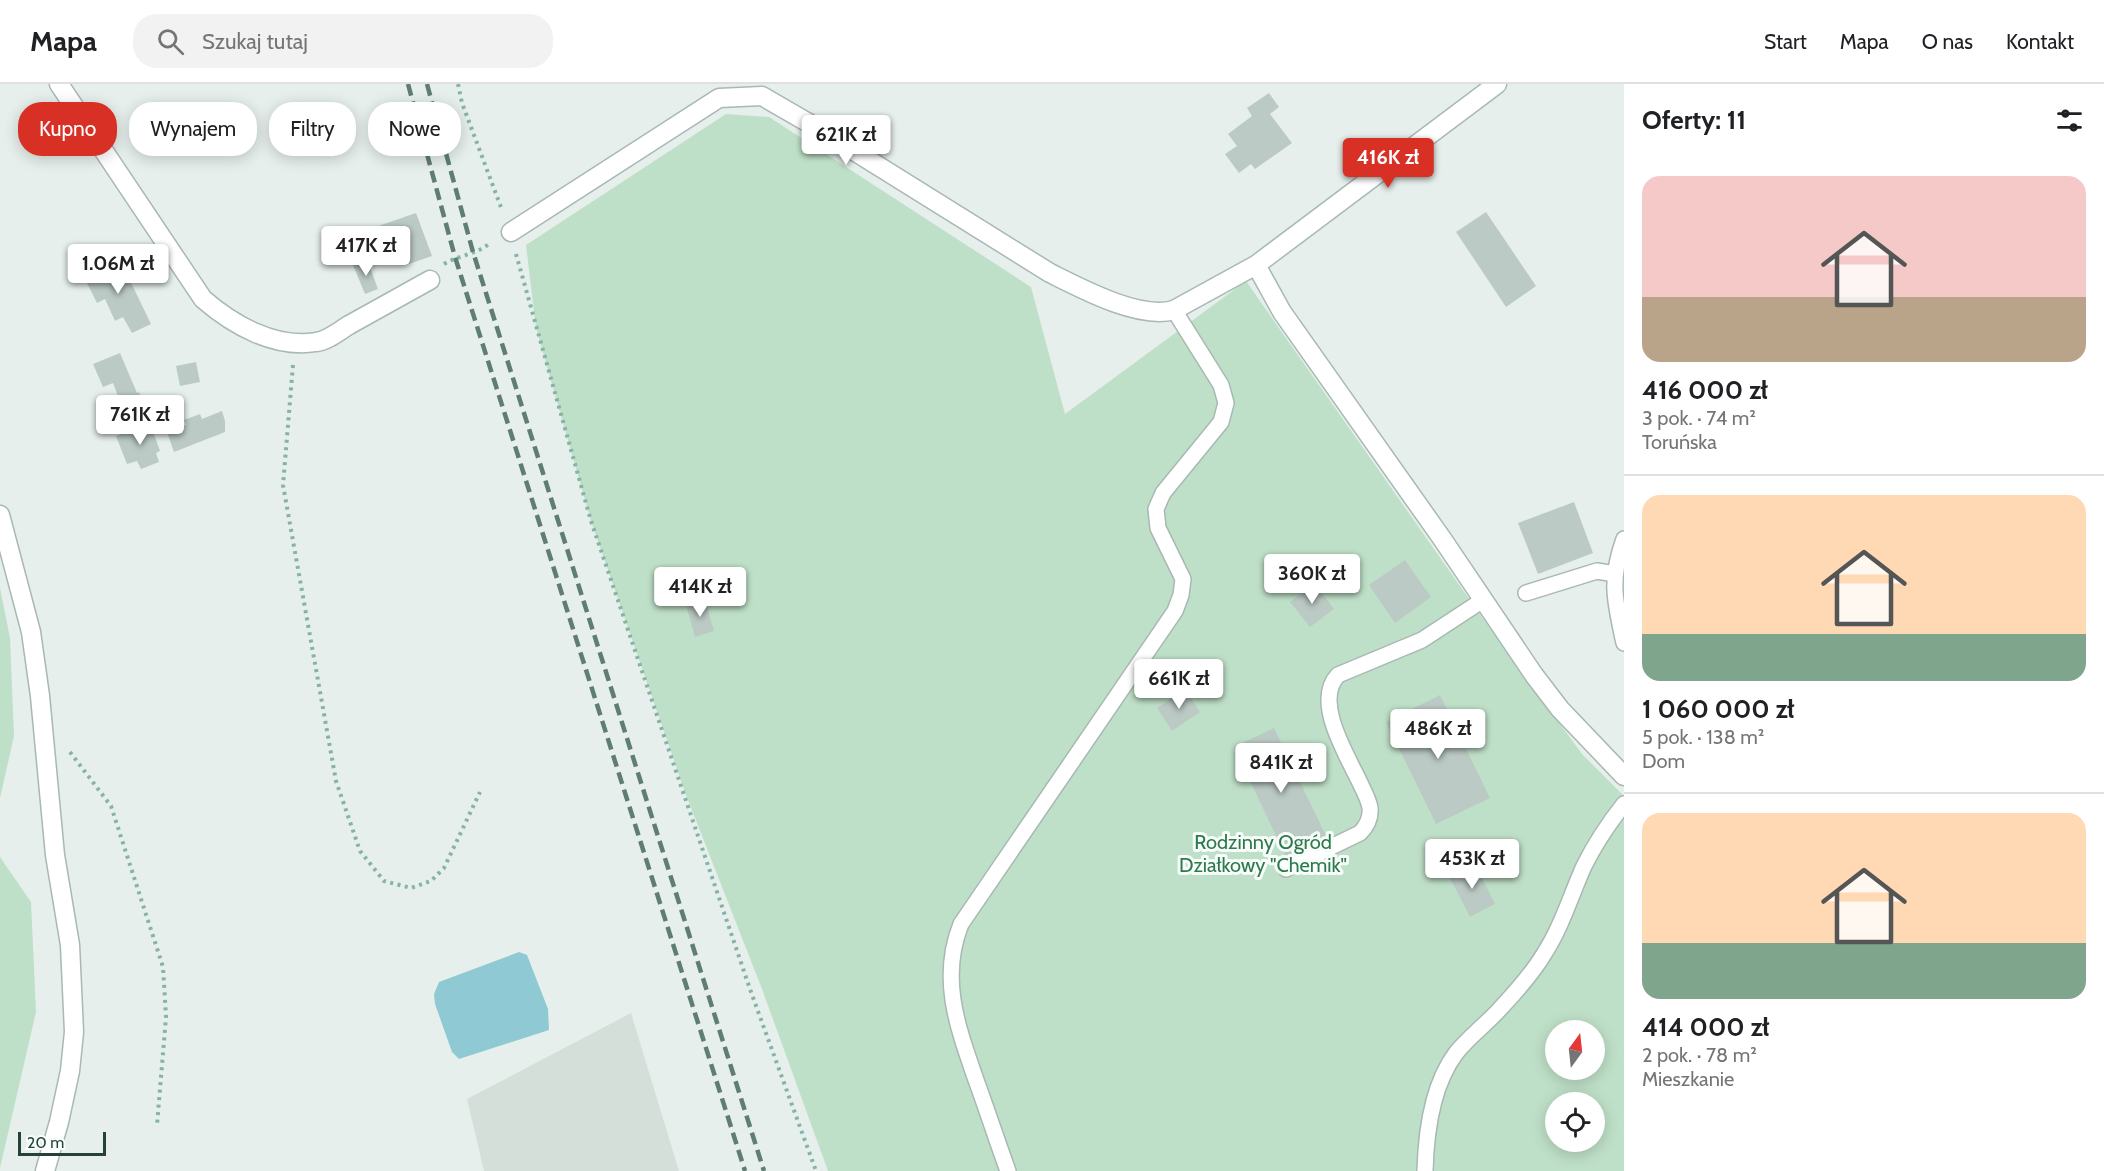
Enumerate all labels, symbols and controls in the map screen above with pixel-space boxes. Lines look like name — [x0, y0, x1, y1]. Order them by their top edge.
search box — [133, 14, 553, 68]
text: Mapa — [30, 24, 97, 58]
icon: search — [154, 25, 187, 58]
text: Szukaj tutaj — [202, 28, 308, 55]
text: Start — [1764, 29, 1807, 54]
text: Mapa — [1840, 29, 1889, 54]
text: O nas — [1922, 29, 1973, 54]
text: Kontakt — [2006, 29, 2074, 54]
chip: Kupno — [18, 102, 117, 156]
chip: Wynajem — [129, 102, 257, 156]
chip: Filtry — [269, 102, 356, 156]
chip: Nowe — [368, 102, 461, 156]
text: Oferty: 11 — [1642, 104, 1746, 136]
icon: filters — [2053, 104, 2086, 137]
pin: 621K zł — [791, 115, 901, 166]
text: 621K zł — [816, 122, 876, 146]
pin: 416K zł — [1333, 138, 1443, 189]
text: 416K zł — [1357, 145, 1419, 169]
icon: home — [1810, 215, 1918, 323]
pin: 417K zł — [311, 226, 421, 277]
text: 417K zł — [335, 233, 397, 257]
pin: 1.06M zł — [56, 244, 180, 295]
text: 1.06M zł — [82, 251, 154, 275]
text: 416 000 zł — [1642, 374, 1768, 406]
pin: 761K zł — [85, 395, 195, 446]
text: 761K zł — [110, 402, 170, 426]
text: 3 pok. · 74 m² — [1642, 406, 1756, 430]
text: Toruńska — [1642, 430, 1717, 454]
icon: home — [1810, 534, 1918, 642]
pin: 360K zł — [1257, 554, 1367, 605]
text: 360K zł — [1278, 561, 1346, 585]
pin: 414K zł — [645, 567, 755, 618]
text: 414K zł — [668, 574, 732, 598]
pin: 661K zł — [1124, 659, 1234, 710]
text: 661K zł — [1148, 666, 1210, 690]
text: 1 060 000 zł — [1642, 693, 1795, 725]
pin: 486K zł — [1383, 709, 1493, 760]
text: 486K zł — [1404, 716, 1472, 740]
text: 5 pok. · 138 m² — [1642, 725, 1764, 749]
pin: 841K zł — [1226, 743, 1336, 794]
text: Dom — [1642, 749, 1685, 773]
text: 841K zł — [1249, 750, 1313, 774]
park label: Rodzinny Ogród Działkowy "Chemik" — [1179, 830, 1347, 877]
pin: 453K zł — [1417, 839, 1527, 890]
text: 453K zł — [1439, 846, 1505, 870]
icon: home — [1810, 852, 1918, 960]
text: 414 000 zł — [1642, 1011, 1769, 1043]
north arrow — [1545, 1020, 1605, 1080]
map controls — [1545, 1020, 1605, 1152]
text: 2 pok. · 78 m² — [1642, 1043, 1757, 1067]
text: Mieszkanie — [1642, 1067, 1734, 1091]
button: locate — [1545, 1092, 1605, 1152]
scale bar — [18, 1129, 106, 1156]
text: 20 m — [27, 1133, 64, 1152]

